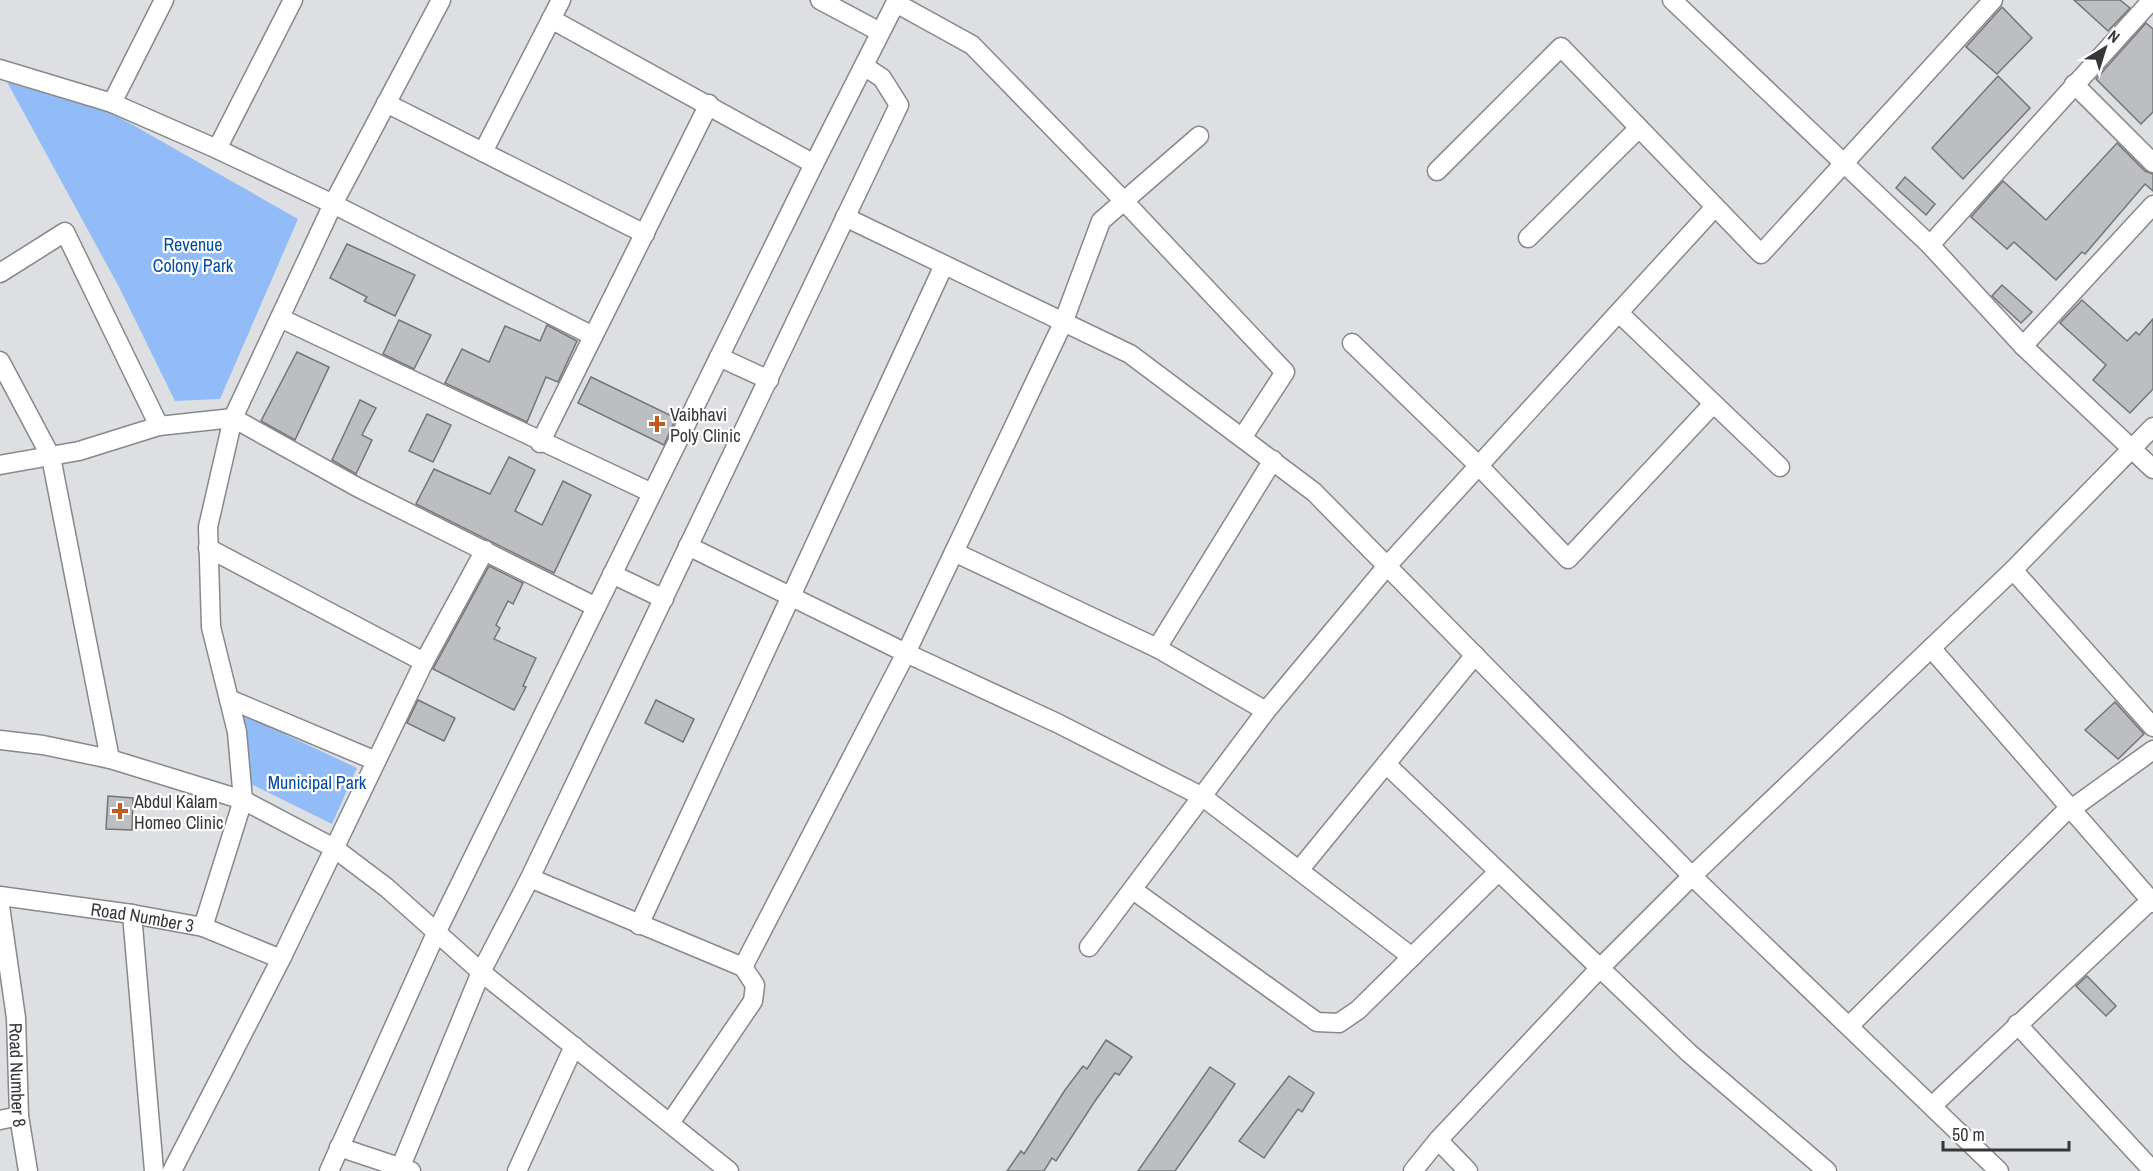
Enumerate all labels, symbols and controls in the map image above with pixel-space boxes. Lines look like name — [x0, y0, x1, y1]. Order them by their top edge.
north arrow — [2075, 18, 2135, 78]
text: N — [2104, 25, 2125, 48]
park label: Revenue Colony Park — [153, 232, 234, 278]
place label: Vaibhavi Poly Clinic — [670, 402, 741, 448]
marker: Vaibhavi Poly Clinic — [648, 415, 666, 433]
park label: Municipal Park — [268, 770, 367, 795]
place label: Abdul Kalam Homeo Clinic — [133, 789, 223, 835]
marker: Abdul Kalam Homeo Clinic — [111, 802, 129, 820]
street label: Road Number 3 — [89, 896, 196, 938]
street label: Road Number 8 — [4, 1022, 33, 1129]
scale bar — [1943, 1114, 2069, 1152]
text: 50 m — [1952, 1122, 1985, 1147]

